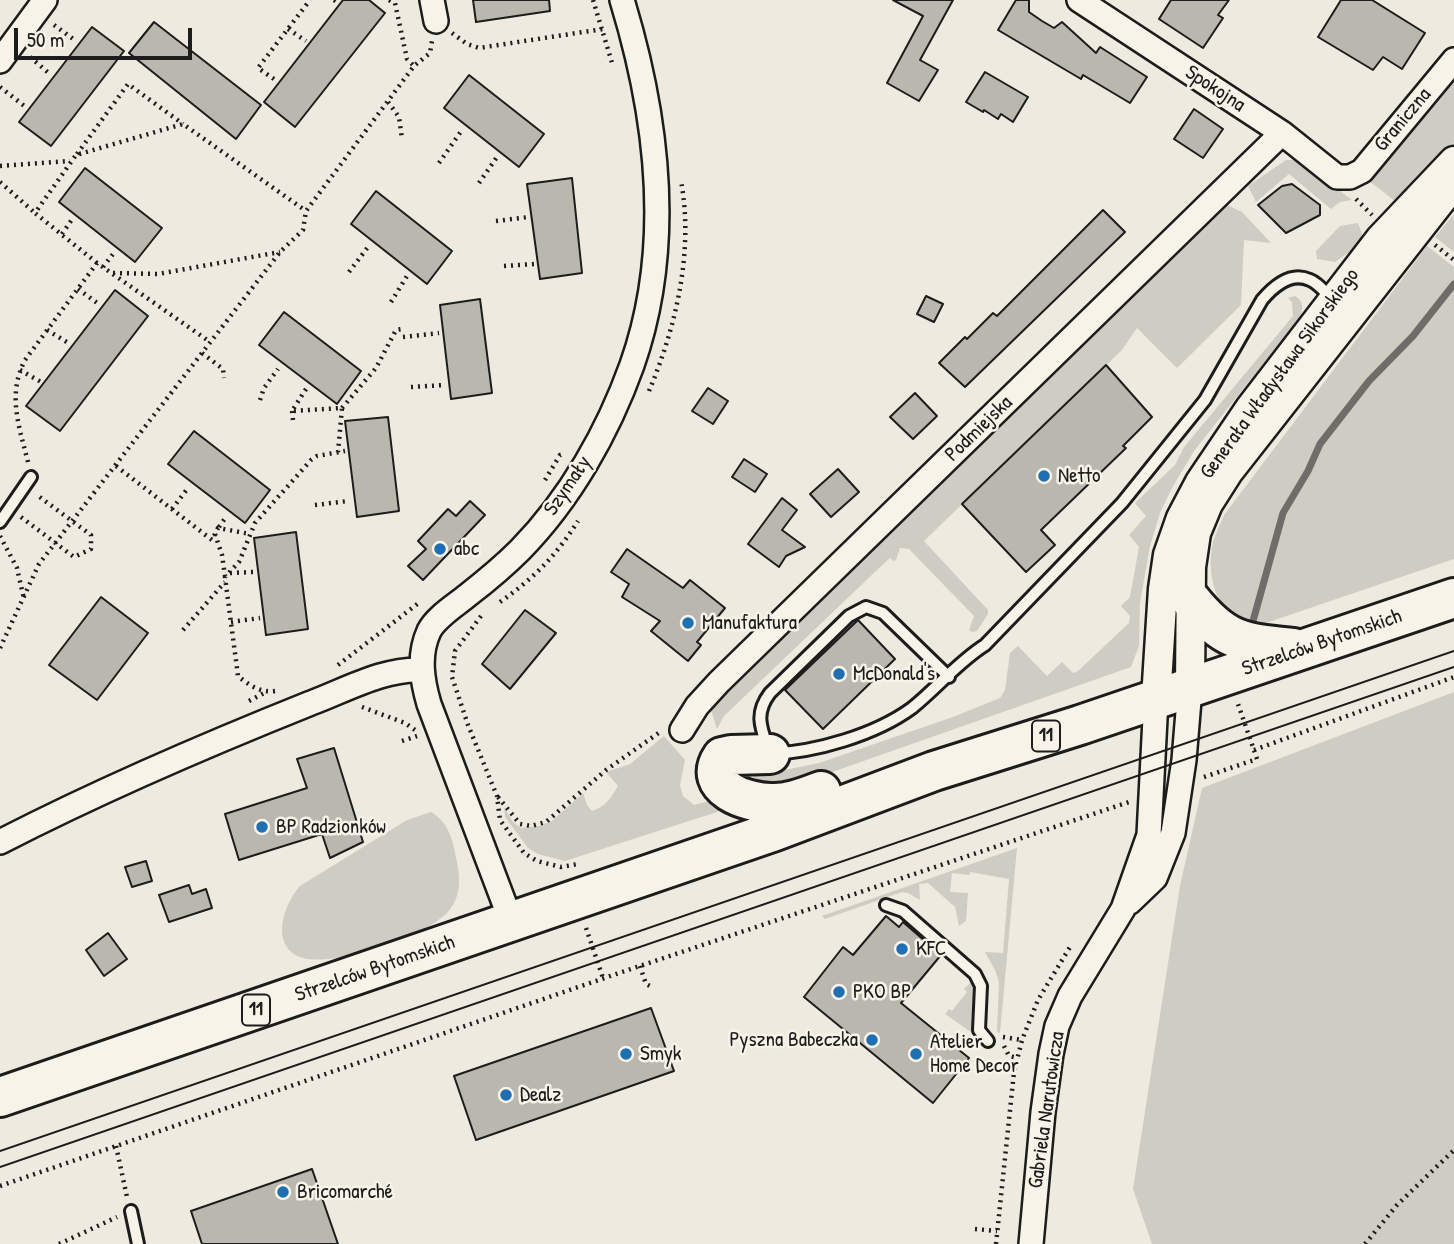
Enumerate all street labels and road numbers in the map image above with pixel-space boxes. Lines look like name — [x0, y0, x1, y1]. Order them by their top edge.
street label: Spokojna — [1180, 60, 1250, 118]
street label: Graniczna — [1369, 83, 1437, 157]
street label: Generała Władysława Sikorskiego — [1195, 264, 1365, 484]
street label: Podmiejska — [940, 391, 1018, 467]
street label: Szymały — [539, 451, 597, 521]
street label: Strzelców Bytomskich — [1239, 604, 1405, 682]
road number: 11 — [1032, 720, 1060, 751]
street label: Strzelców Bytomskich — [292, 930, 458, 1008]
road number: 11 — [242, 994, 270, 1026]
street label: Gabriela Narutowicza — [1024, 1030, 1070, 1190]

